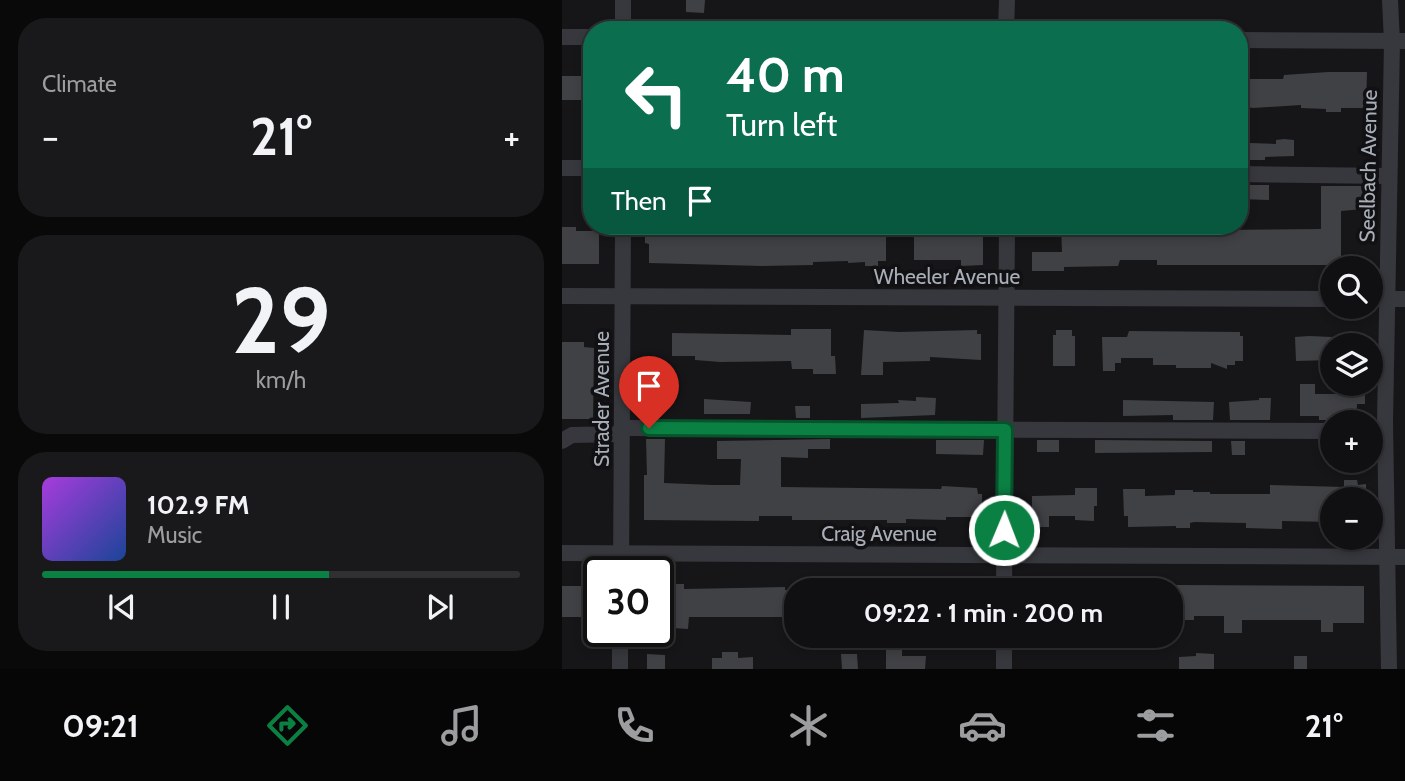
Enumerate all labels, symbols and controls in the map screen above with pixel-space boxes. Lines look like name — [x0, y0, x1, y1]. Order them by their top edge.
text: 40 m — [726, 45, 845, 104]
icon: left — [611, 49, 702, 140]
text: Climate — [42, 70, 117, 98]
street label: Seelbach Avenue — [1354, 89, 1382, 243]
text: 21° — [250, 105, 312, 168]
text: Turn left — [726, 105, 837, 144]
text: − — [42, 113, 59, 160]
text: + — [503, 113, 520, 160]
icon: arrive — [681, 182, 719, 220]
text: Then — [611, 185, 667, 217]
map controls — [1320, 256, 1383, 550]
button: search — [1320, 256, 1383, 319]
street label: Wheeler Avenue — [874, 264, 1020, 289]
text: 29 — [231, 265, 331, 376]
street label: Strader Avenue — [589, 331, 614, 467]
button: layers — [1320, 333, 1383, 396]
pin — [619, 356, 679, 428]
text: km/h — [256, 366, 306, 394]
icon: arrive — [630, 367, 668, 405]
button: + — [1320, 410, 1383, 473]
button: − — [1320, 487, 1383, 550]
text: 102.9 FM — [147, 489, 249, 521]
position arrow — [967, 493, 1041, 567]
text: Music — [147, 521, 202, 549]
street label: Craig Avenue — [821, 521, 937, 546]
speed limit sign: 30 — [583, 556, 674, 647]
icon: previous — [103, 588, 141, 626]
icon: pause — [262, 588, 300, 626]
icon: next — [421, 588, 459, 626]
text: 09:22 · 1 min · 200 m — [864, 597, 1103, 629]
icon: directions — [263, 701, 312, 750]
icon: music — [437, 701, 486, 750]
icon: phone — [610, 701, 659, 750]
icon: climate — [784, 701, 833, 750]
icon: car — [958, 701, 1007, 750]
icon: filters — [1131, 701, 1180, 750]
text: 09:21 — [62, 706, 139, 745]
text: 21° — [1305, 706, 1343, 745]

